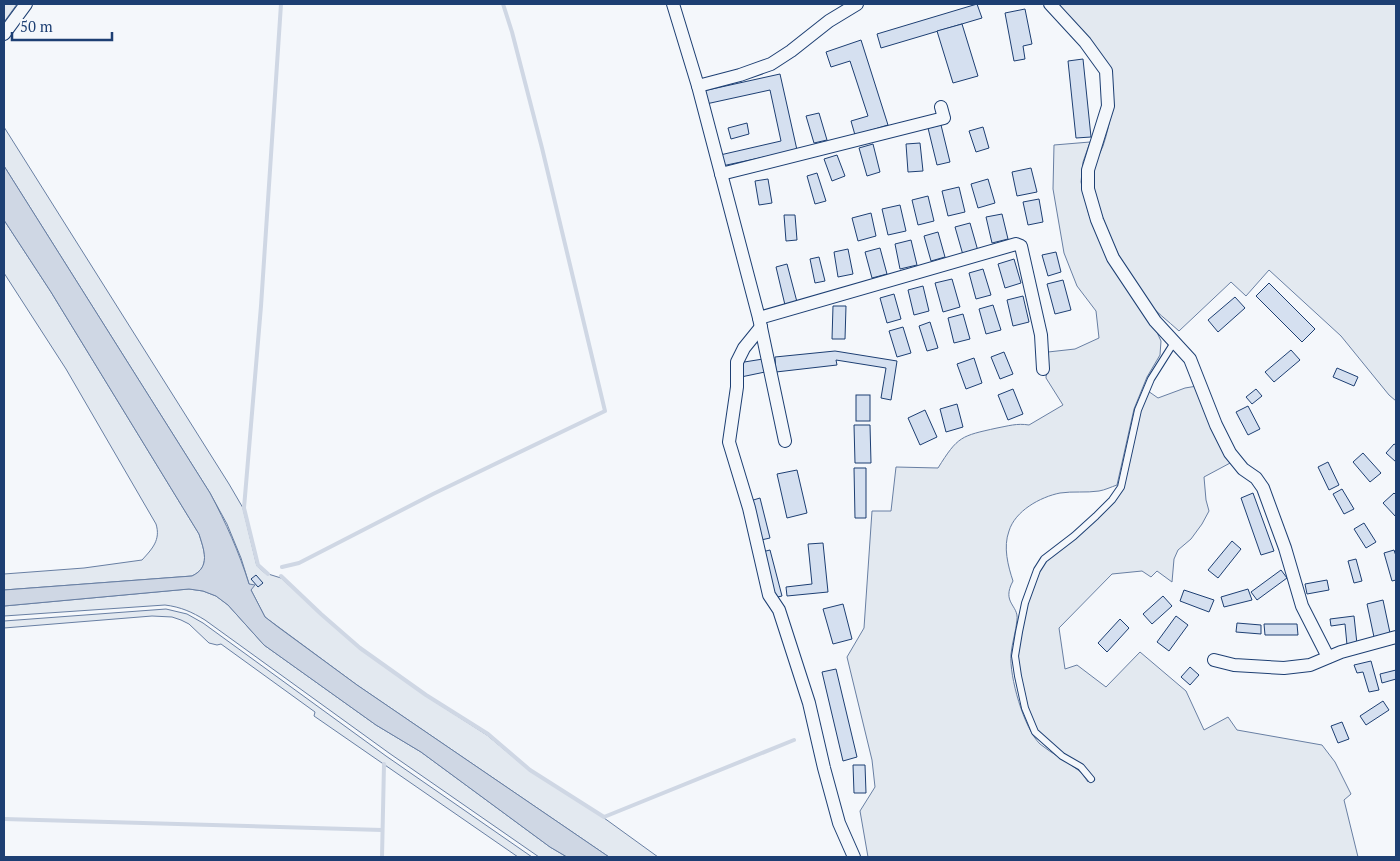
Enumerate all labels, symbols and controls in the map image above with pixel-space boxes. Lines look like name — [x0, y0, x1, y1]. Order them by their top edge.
scale bar — [12, 10, 112, 42]
text: 50 m — [20, 16, 53, 36]

